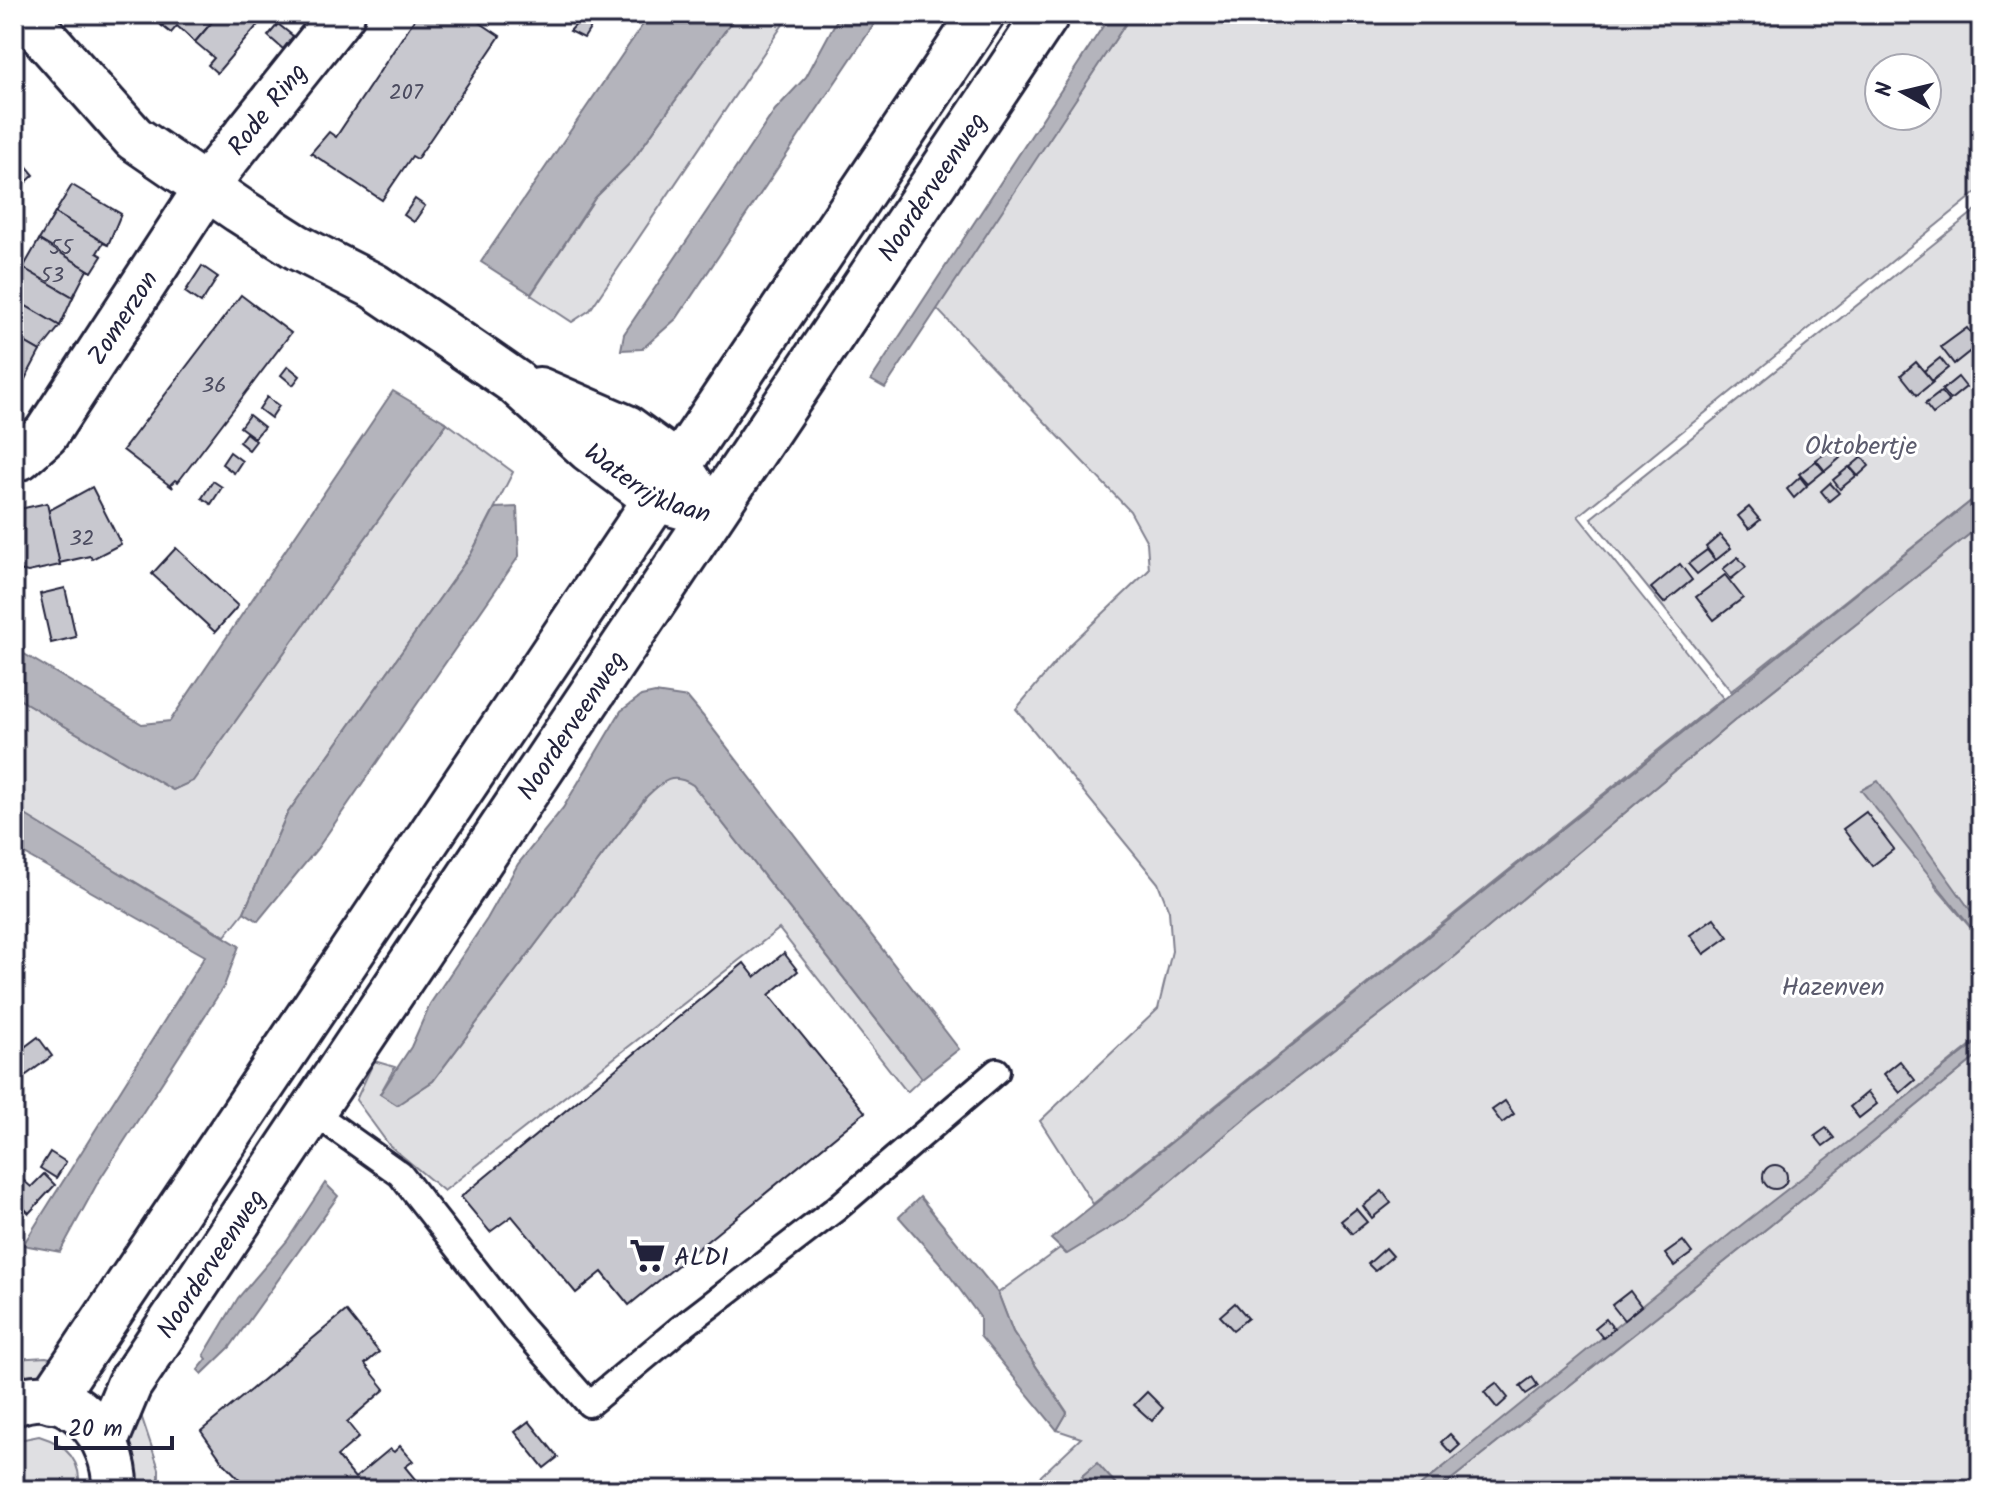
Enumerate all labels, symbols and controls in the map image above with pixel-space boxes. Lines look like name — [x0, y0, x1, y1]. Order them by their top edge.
north arrow — [1863, 52, 1943, 132]
street label: Rode Ring — [218, 54, 319, 166]
house number: 207 — [389, 76, 424, 111]
text: N — [1867, 80, 1904, 99]
street label: Noorderveenweg — [868, 104, 999, 271]
house number: 55 — [49, 231, 74, 266]
house number: 53 — [40, 259, 64, 294]
street label: Zomerzon — [77, 263, 170, 374]
house number: 36 — [202, 369, 226, 404]
park label: Oktobertje — [1805, 426, 1917, 468]
street label: Waterrijklaan — [574, 433, 715, 536]
house number: 32 — [69, 522, 95, 557]
street label: Noorderveenweg — [507, 643, 638, 810]
park label: Hazenven — [1781, 967, 1885, 1009]
street label: Noorderveenweg — [147, 1181, 278, 1348]
supermarket icon: ALDI — [629, 1237, 667, 1275]
place label: ALDI — [674, 1237, 729, 1279]
scale bar — [56, 1400, 172, 1450]
text: 20 m — [68, 1410, 123, 1449]

